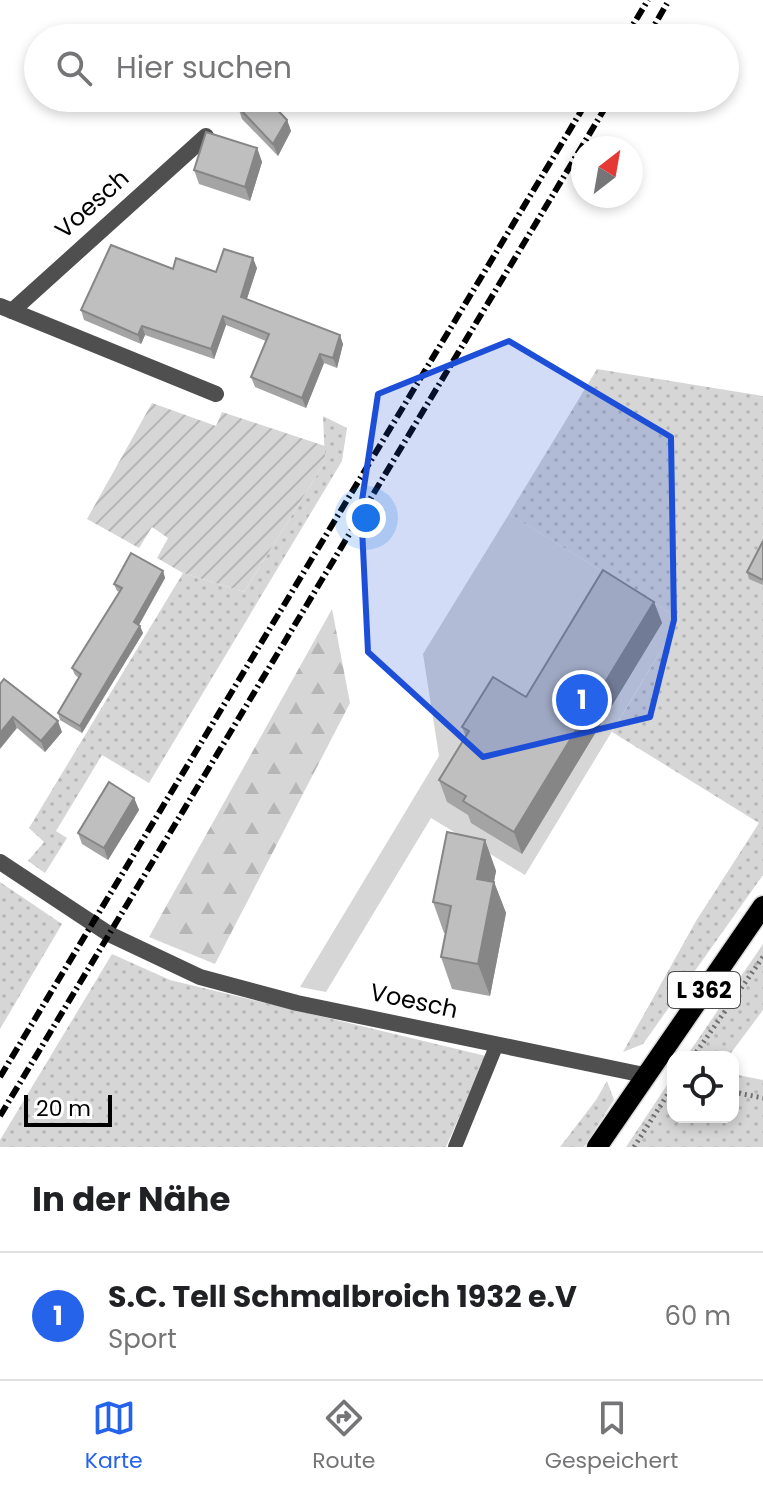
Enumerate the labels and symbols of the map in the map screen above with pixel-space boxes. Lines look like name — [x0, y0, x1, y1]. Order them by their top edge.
north arrow — [571, 136, 643, 208]
street label: Voesch — [48, 162, 136, 246]
your location — [346, 498, 386, 538]
pin: 1 — [556, 670, 608, 730]
road number: L 362 — [668, 972, 740, 1008]
street label: Voesch — [367, 975, 461, 1026]
scale bar — [24, 1091, 112, 1127]

